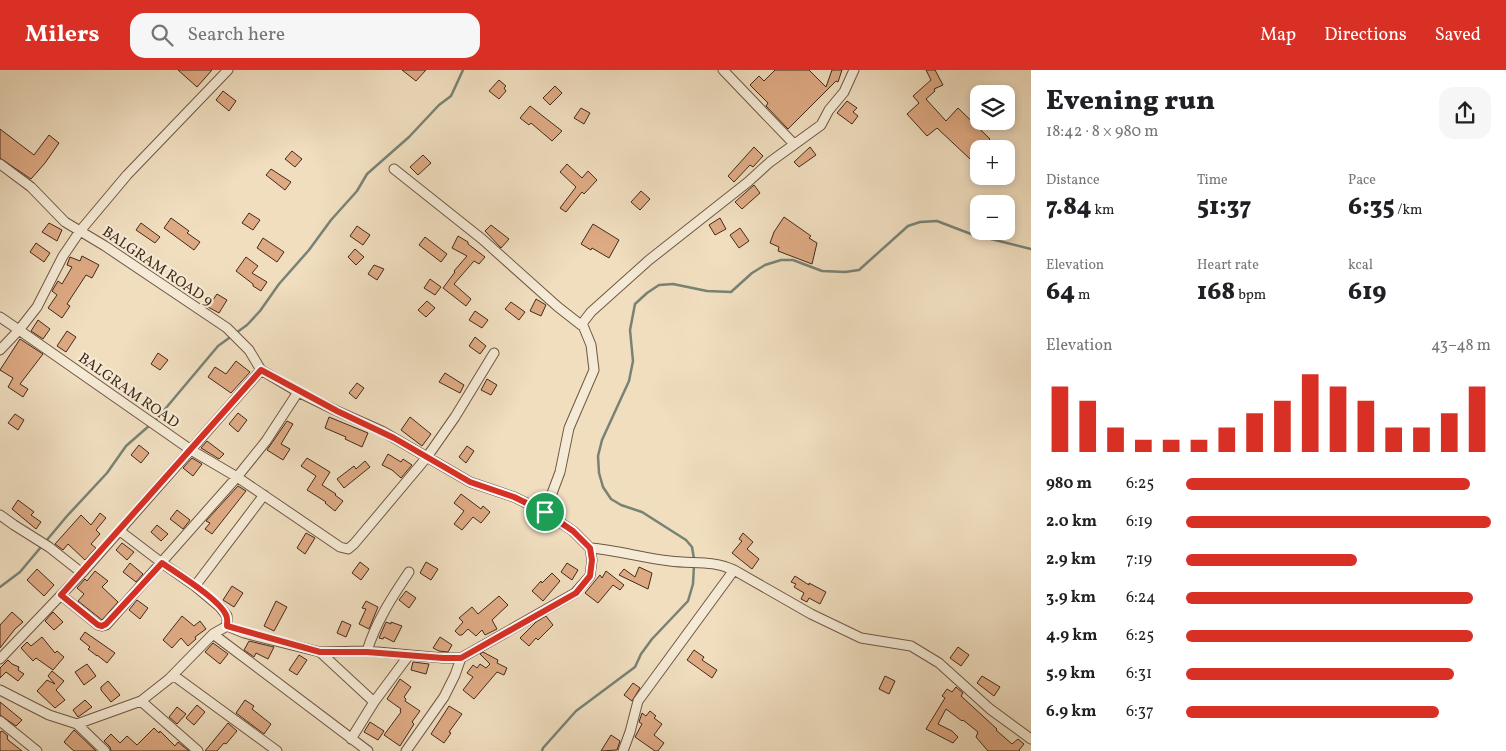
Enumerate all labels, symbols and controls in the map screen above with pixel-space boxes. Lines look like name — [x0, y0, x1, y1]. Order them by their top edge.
search box — [130, 13, 480, 58]
text: Milers — [25, 18, 100, 52]
icon: search — [148, 21, 176, 49]
text: Search here — [188, 22, 285, 48]
text: Map — [1260, 23, 1296, 48]
text: Directions — [1324, 23, 1407, 48]
text: Saved — [1435, 23, 1481, 48]
text: Evening run — [1046, 82, 1215, 121]
map controls — [970, 85, 1015, 240]
button: layers — [970, 85, 1015, 130]
button: share — [1439, 87, 1491, 139]
text: 18:42 · 8 × 980 m — [1046, 121, 1159, 143]
button: + — [970, 140, 1015, 185]
text: Distance — [1046, 171, 1100, 190]
text: Time — [1197, 171, 1228, 190]
text: Pace — [1348, 171, 1376, 190]
text: 7.84 — [1046, 190, 1092, 225]
text: 51:37 — [1197, 190, 1251, 225]
text: 6:35 — [1348, 190, 1395, 225]
button: − — [970, 195, 1015, 240]
text: km — [1092, 201, 1114, 220]
text: /km — [1395, 201, 1422, 220]
street label: BALGRAM ROAD 9 — [97, 222, 217, 312]
text: Elevation — [1046, 256, 1104, 275]
text: Heart rate — [1197, 256, 1259, 275]
text: kcal — [1348, 256, 1373, 275]
text: 64 — [1046, 275, 1075, 310]
text: 168 — [1197, 275, 1235, 310]
text: 619 — [1348, 275, 1387, 310]
text: m — [1075, 286, 1090, 305]
text: bpm — [1235, 286, 1266, 305]
text: Elevation — [1046, 335, 1113, 357]
text: 43–48 m — [1431, 335, 1491, 357]
street label: BALGRAM ROAD — [73, 348, 183, 434]
text: 980 m — [1046, 473, 1092, 495]
text: 6:25 — [1126, 473, 1154, 495]
pin — [524, 491, 566, 533]
icon: arrive — [531, 498, 559, 526]
text: 2.0 km — [1046, 511, 1097, 533]
text: 6:19 — [1126, 511, 1152, 533]
text: 2.9 km — [1046, 549, 1096, 571]
text: 7:19 — [1126, 549, 1152, 571]
text: 3.9 km — [1046, 587, 1096, 609]
text: 6:24 — [1126, 587, 1156, 609]
text: 4.9 km — [1046, 625, 1097, 647]
text: 6:25 — [1126, 625, 1154, 647]
text: 5.9 km — [1046, 663, 1095, 685]
text: 6:31 — [1126, 663, 1152, 685]
text: 6.9 km — [1046, 701, 1097, 723]
text: 6:37 — [1126, 701, 1154, 723]

